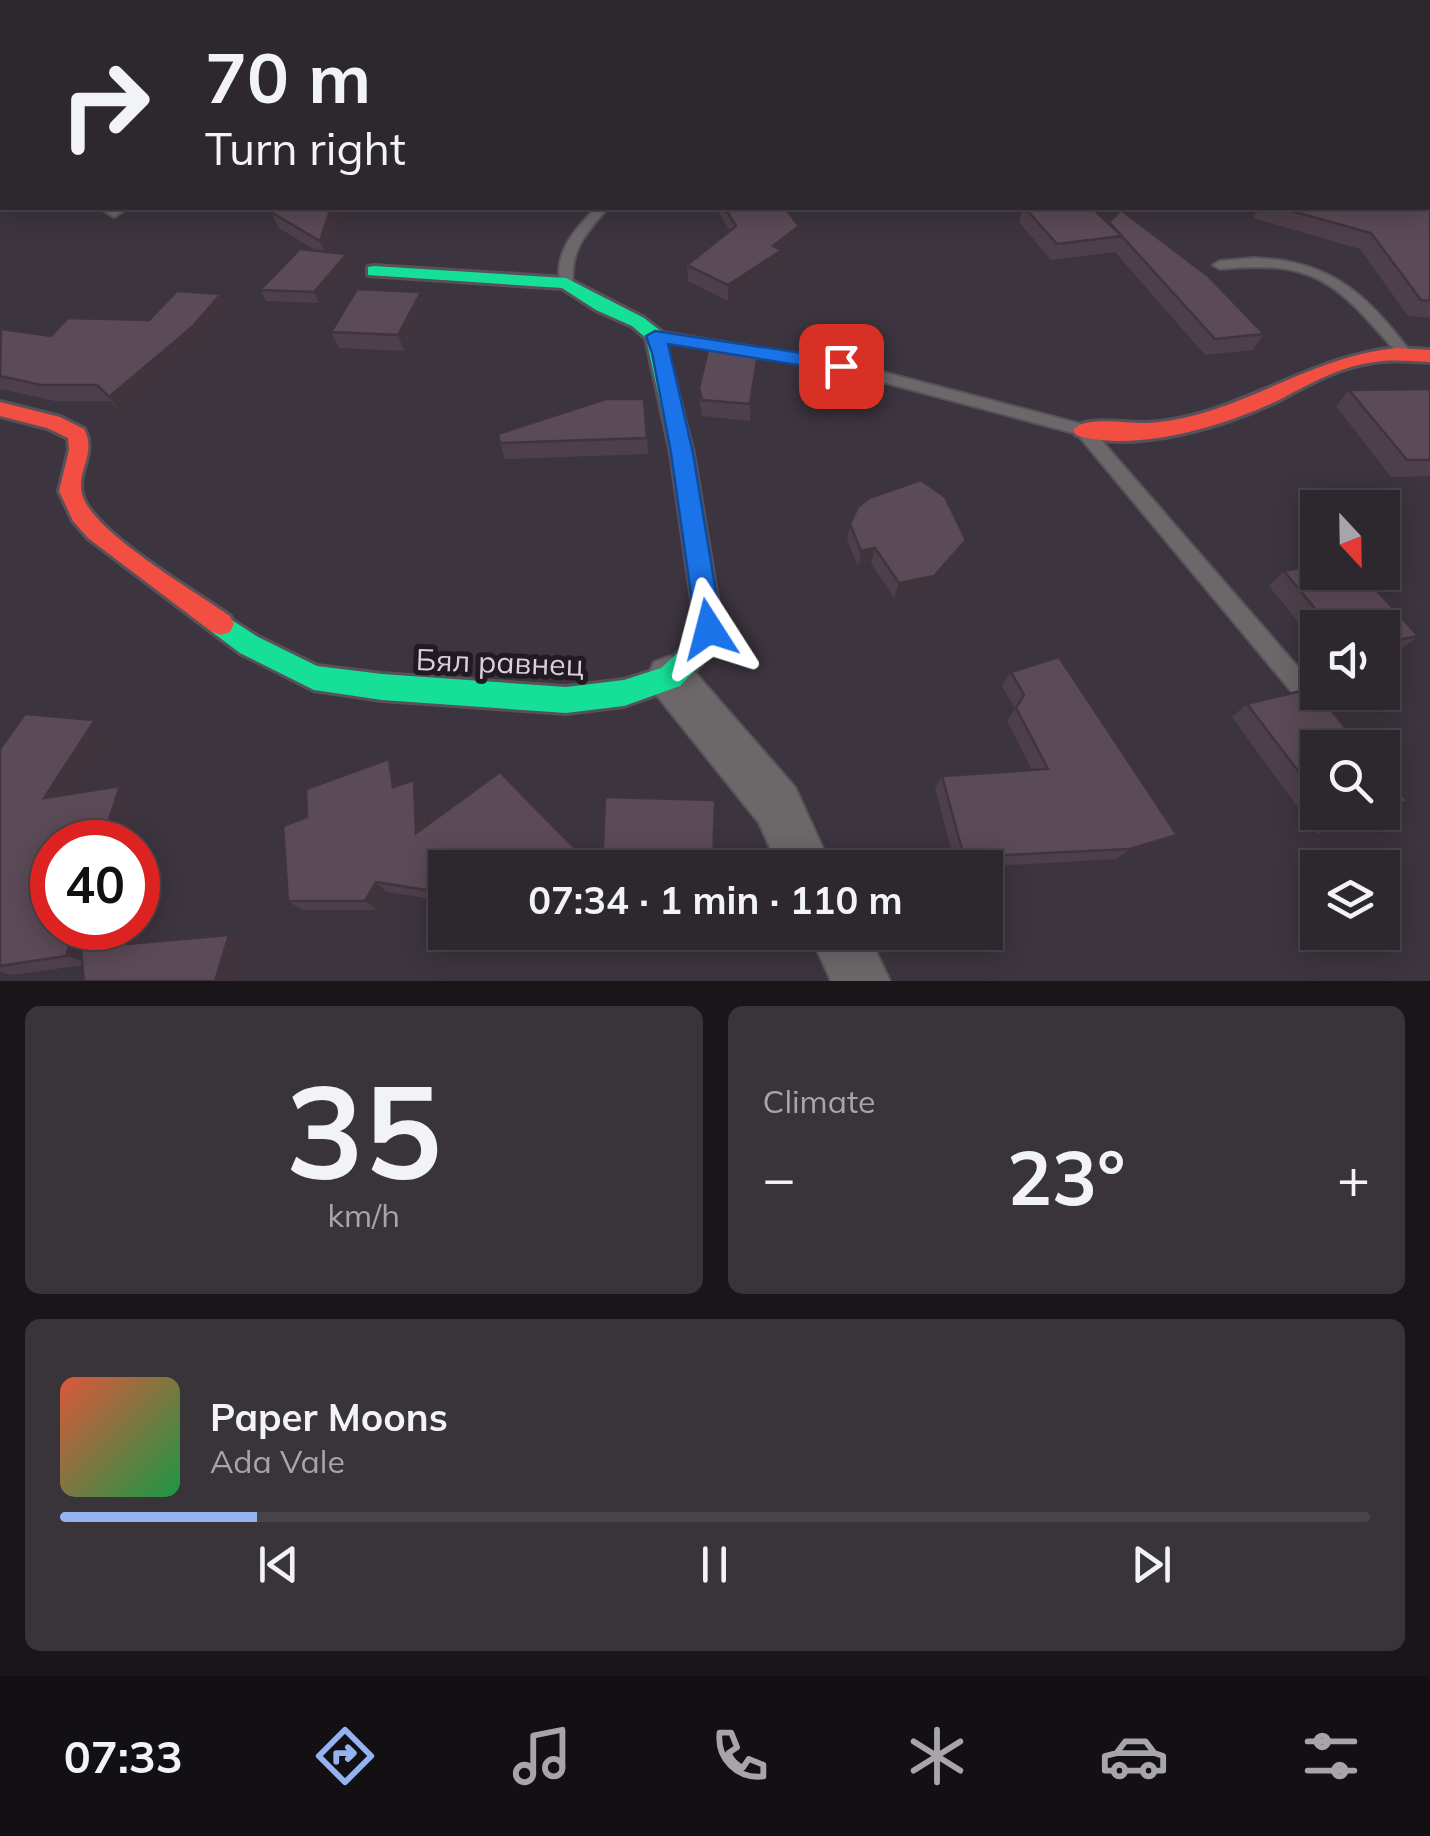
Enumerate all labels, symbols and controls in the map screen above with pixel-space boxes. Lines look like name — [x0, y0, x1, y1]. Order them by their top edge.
text: 70 m — [205, 33, 371, 121]
icon: right — [40, 40, 170, 170]
text: Turn right — [205, 120, 406, 176]
pin — [799, 324, 884, 409]
icon: arrive — [814, 339, 869, 394]
north arrow — [1300, 490, 1400, 590]
map controls — [1300, 490, 1400, 950]
position arrow — [657, 577, 761, 681]
button: sound — [1300, 610, 1400, 710]
street label: Бял равнец — [415, 640, 585, 684]
button: search — [1300, 730, 1400, 830]
speed limit sign: 40 — [30, 820, 160, 950]
button: layers — [1300, 850, 1400, 950]
text: 07:34 · 1 min · 110 m — [528, 876, 903, 924]
text: 35 — [286, 1048, 442, 1212]
text: Climate — [763, 1081, 875, 1121]
text: 23° — [1007, 1130, 1125, 1224]
text: − — [763, 1143, 796, 1212]
text: + — [1337, 1143, 1370, 1212]
text: km/h — [328, 1195, 400, 1235]
text: Paper Moons — [210, 1393, 448, 1441]
text: Ada Vale — [210, 1441, 345, 1481]
icon: previous — [251, 1537, 306, 1592]
icon: pause — [687, 1537, 742, 1592]
icon: next — [1124, 1537, 1179, 1592]
icon: directions — [310, 1721, 380, 1791]
icon: music — [507, 1721, 577, 1791]
icon: phone — [705, 1721, 775, 1791]
icon: climate — [902, 1721, 972, 1791]
icon: car — [1099, 1721, 1169, 1791]
icon: filters — [1296, 1721, 1366, 1791]
text: 07:33 — [64, 1728, 183, 1784]

